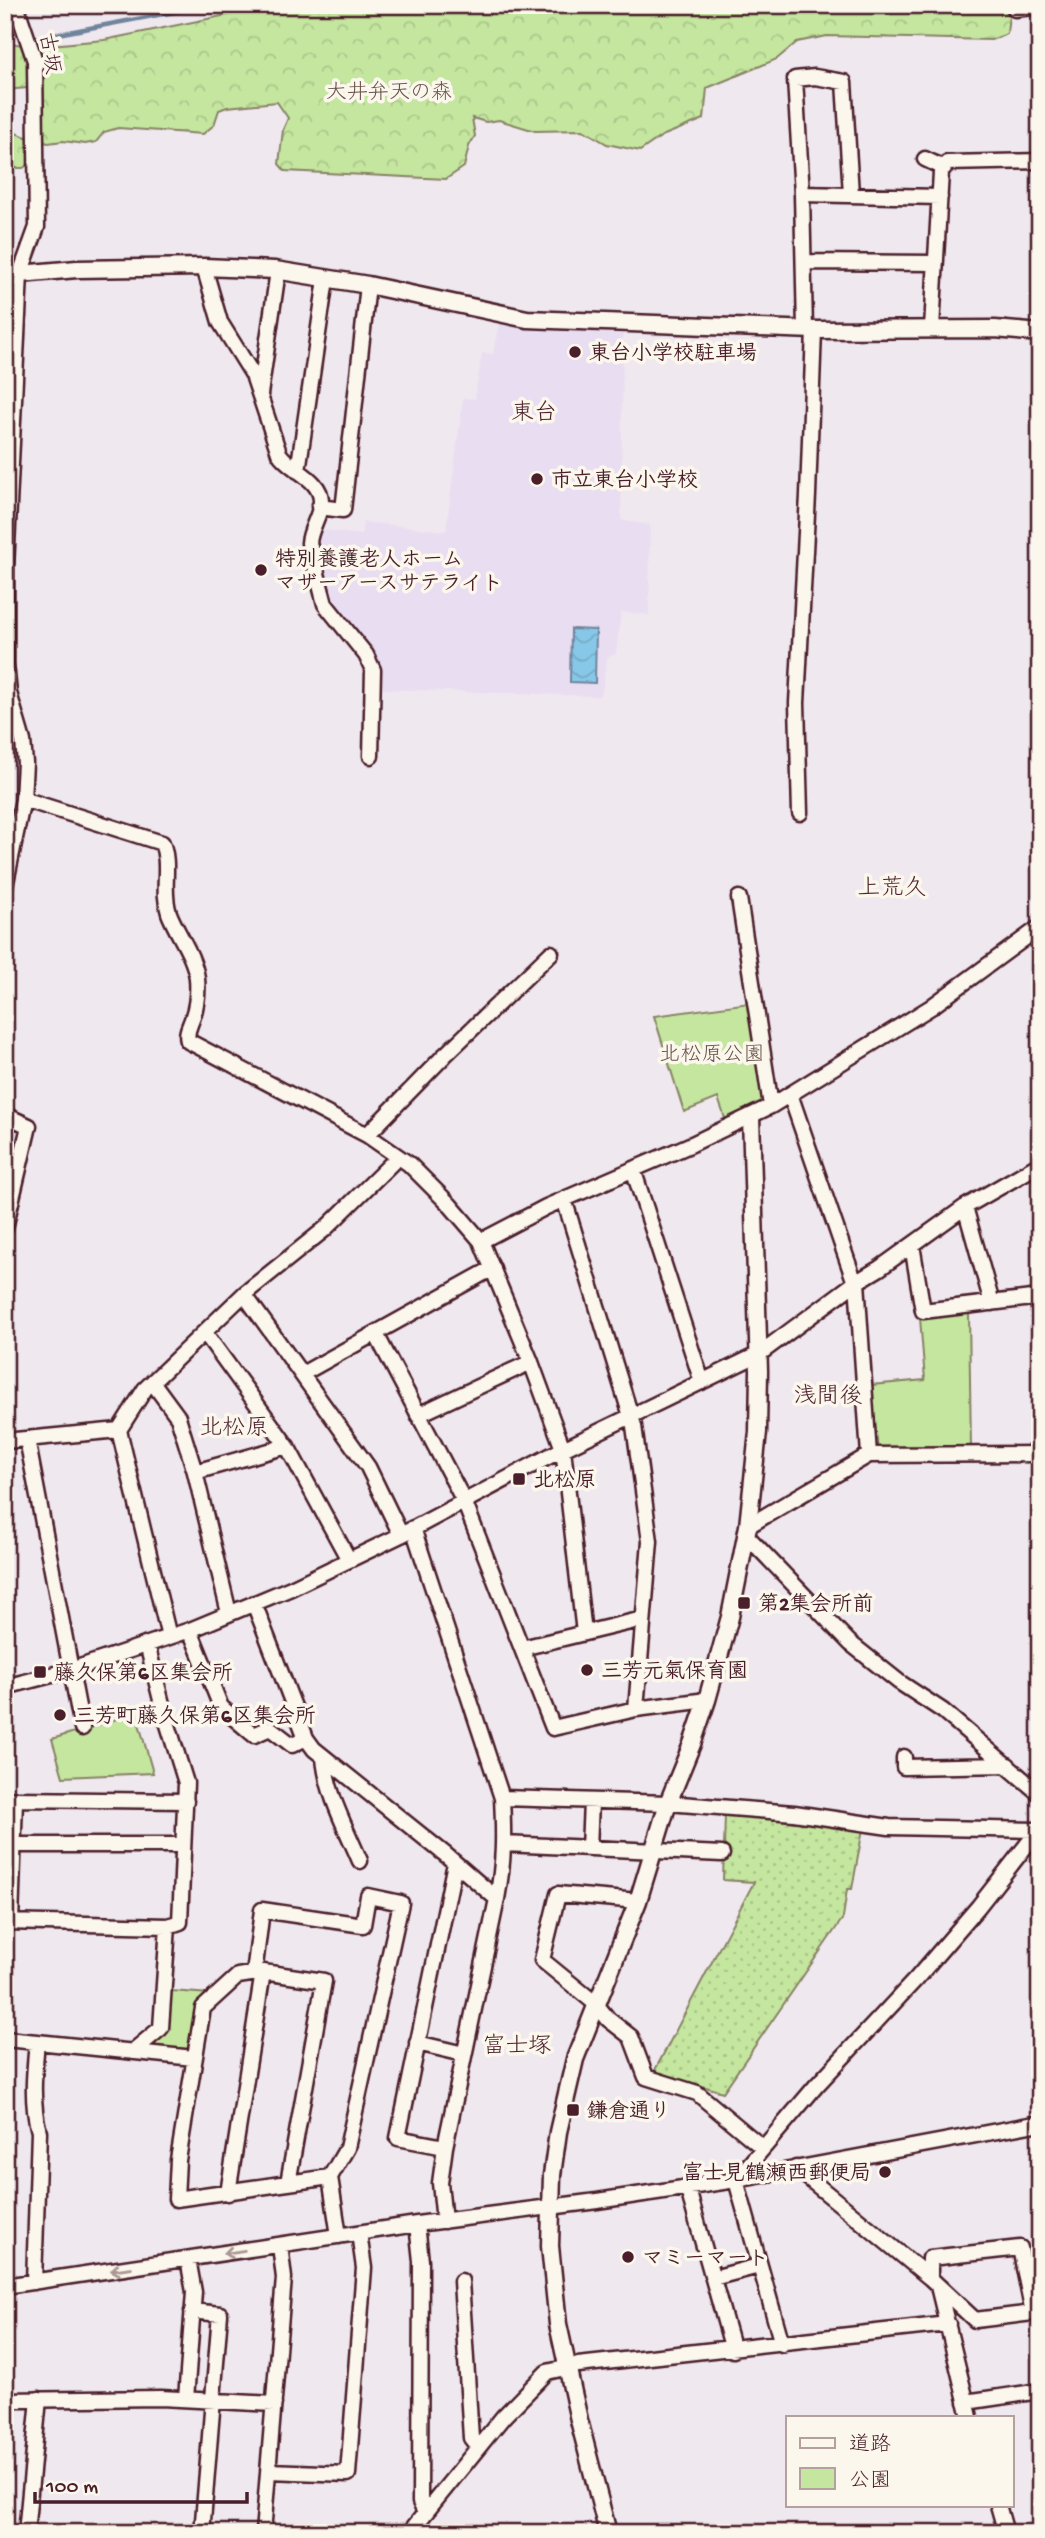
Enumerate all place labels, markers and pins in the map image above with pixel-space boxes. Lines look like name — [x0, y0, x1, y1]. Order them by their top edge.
place label: 東台小学校駐車場 — [589, 341, 757, 368]
marker: 東台小学校駐車場 — [567, 344, 583, 360]
place label: 市立東台小学校 — [551, 468, 698, 495]
marker: 市立東台小学校 — [529, 471, 545, 487]
place label: 特別養護老人ホーム マザーアースサテライト — [275, 547, 503, 598]
marker: 特別養護老人ホーム マザーアースサテライト — [253, 562, 269, 578]
place label: 北松原 — [533, 1469, 596, 1495]
marker: 北松原 — [511, 1471, 527, 1487]
place label: 第2集会所前 — [758, 1592, 873, 1619]
marker: 第2集会所前 — [736, 1595, 752, 1611]
place label: 三芳元氣保育園 — [601, 1659, 748, 1686]
place label: 藤久保第6区集会所 — [54, 1661, 233, 1688]
marker: 三芳元氣保育園 — [579, 1662, 595, 1678]
marker: 藤久保第6区集会所 — [32, 1664, 48, 1680]
place label: 三芳町藤久保第6区集会所 — [74, 1704, 316, 1731]
marker: 三芳町藤久保第6区集会所 — [52, 1707, 68, 1723]
place label: 鎌倉通り — [587, 2099, 671, 2126]
marker: 鎌倉通り — [565, 2102, 581, 2118]
place label: 富士見鶴瀬西郵便局 — [682, 2161, 871, 2188]
marker: 富士見鶴瀬西郵便局 — [877, 2164, 893, 2180]
place label: マミーマート — [642, 2248, 769, 2273]
marker: マミーマート — [620, 2249, 636, 2265]

